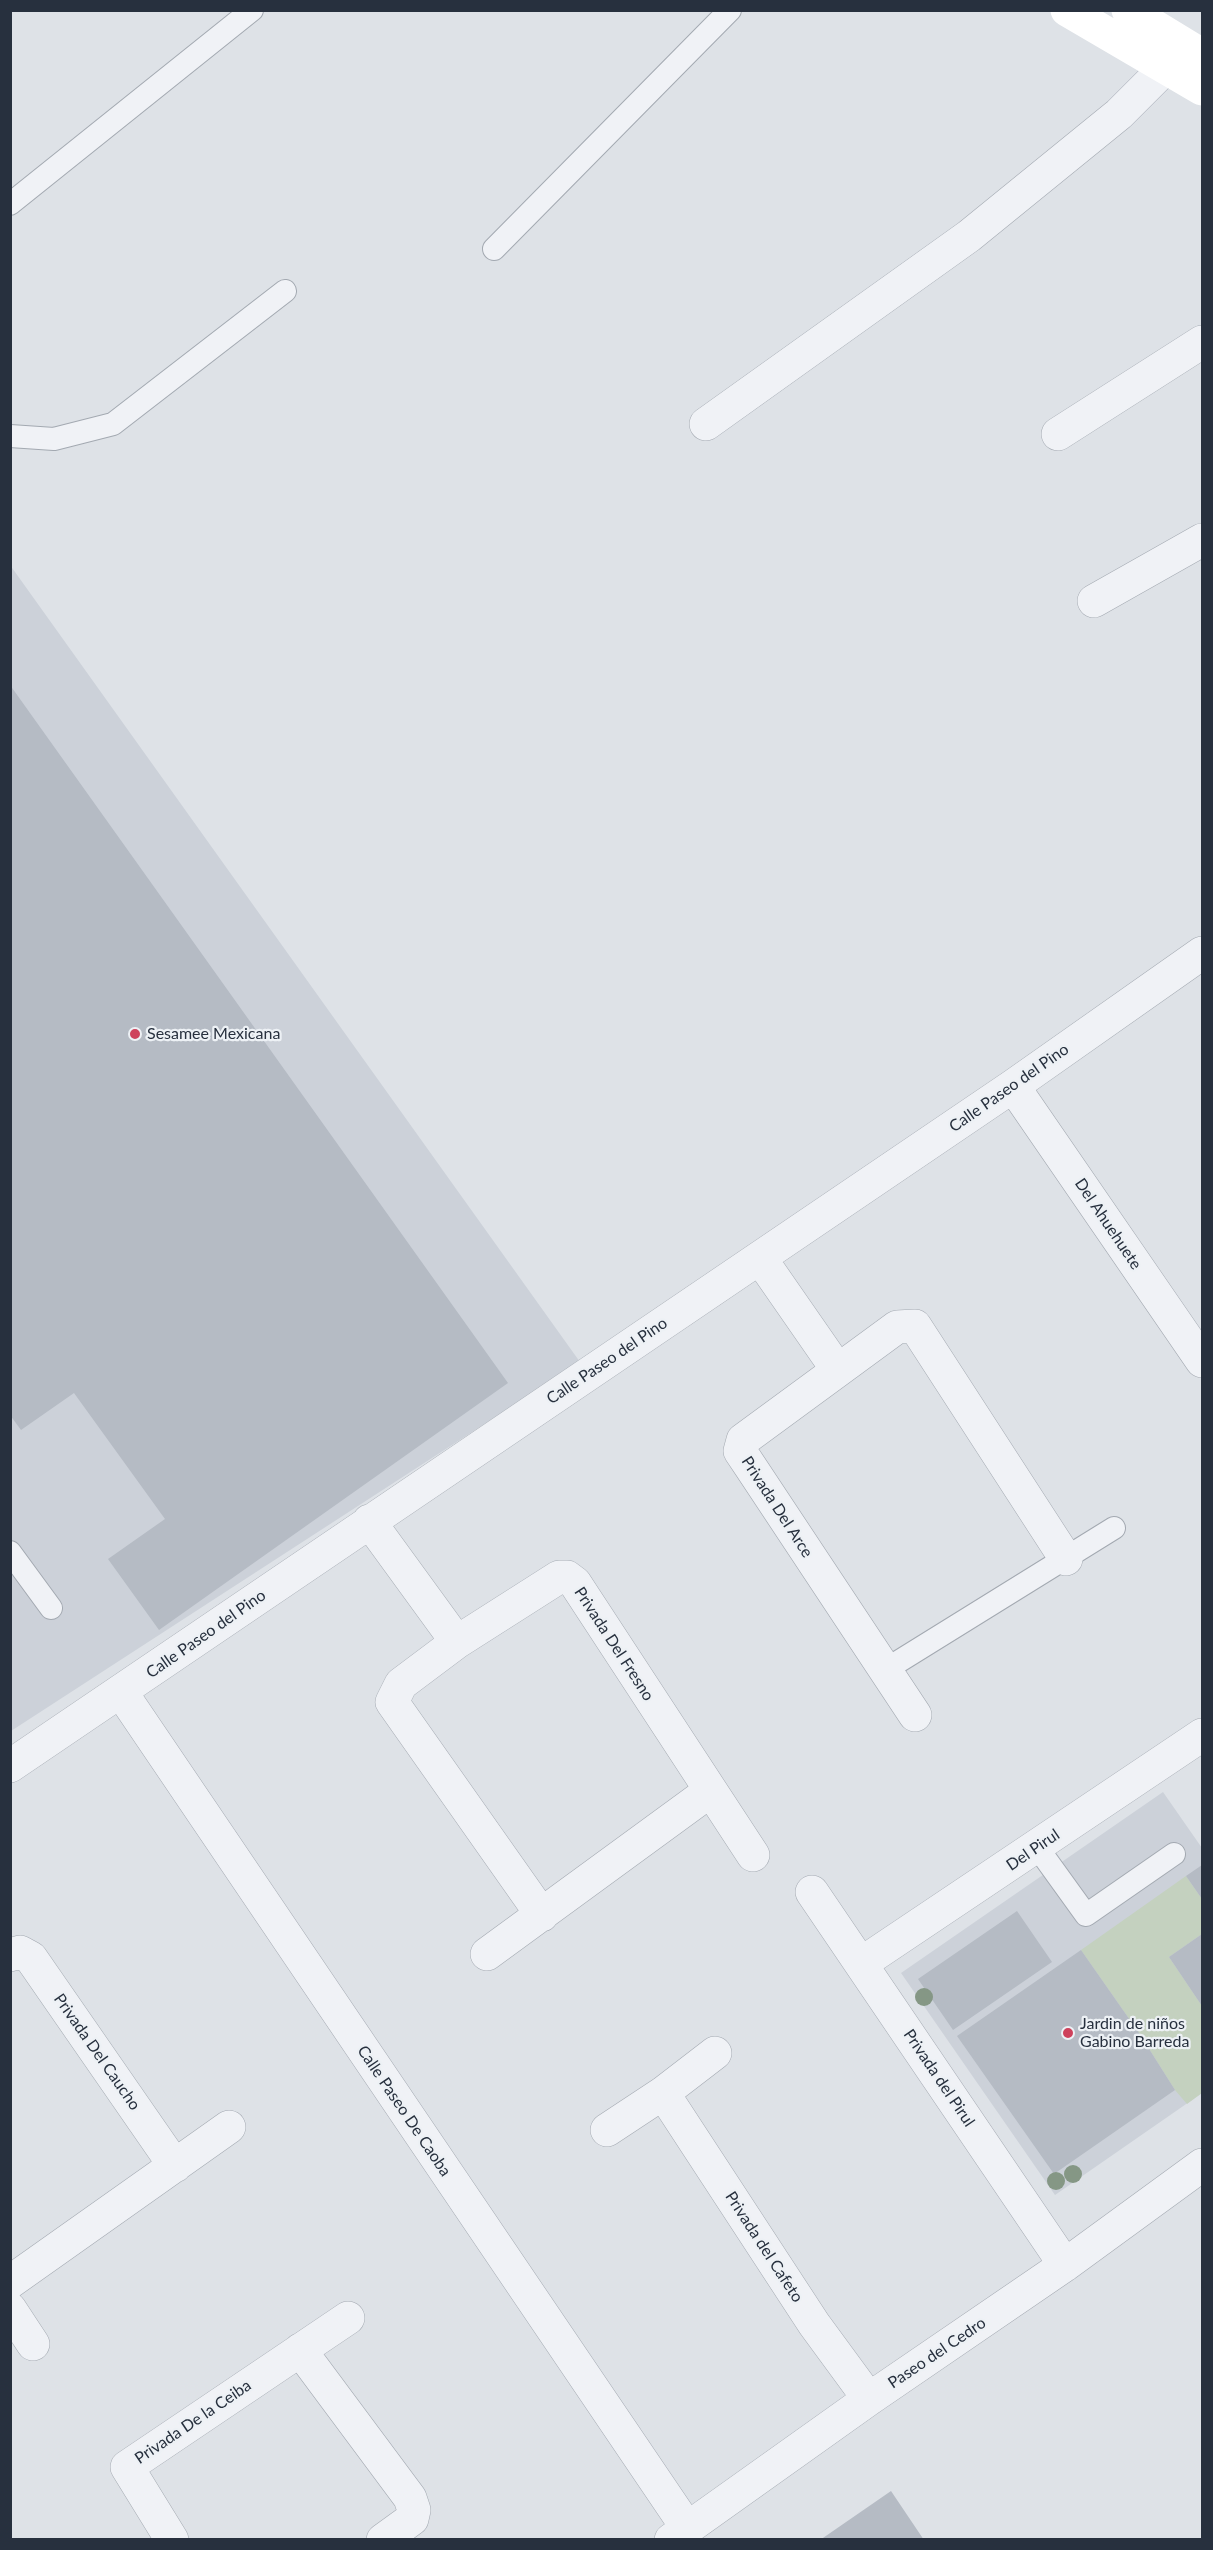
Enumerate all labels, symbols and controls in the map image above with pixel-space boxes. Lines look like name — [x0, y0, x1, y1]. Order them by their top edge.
place label: Sesamee Mexicana — [147, 1024, 280, 1044]
marker: Sesamee Mexicana — [128, 1027, 142, 1041]
street label: Calle Paseo del Pino — [946, 1040, 1072, 1136]
street label: Del Ahuehuete — [1070, 1175, 1146, 1273]
street label: Calle Paseo del Pino — [543, 1314, 671, 1408]
street label: Privada Del Arce — [737, 1453, 817, 1561]
street label: Privada Del Fresno — [570, 1584, 658, 1704]
street label: Calle Paseo del Pino — [143, 1586, 269, 1682]
street label: Del Pirul — [1003, 1825, 1063, 1875]
street label: Privada Del Caucho — [50, 1990, 144, 2114]
place label: Jardin de niños Gabino Barreda — [1080, 2014, 1189, 2052]
street label: Privada del Pirul — [899, 2026, 979, 2130]
marker: Jardin de niños Gabino Barreda — [1061, 2026, 1075, 2040]
street label: Calle Paseo De Caoba — [353, 2042, 455, 2180]
street label: Privada del Cafeto — [721, 2188, 807, 2306]
street label: Paseo del Cedro — [885, 2313, 989, 2393]
street label: Privada De la Ceiba — [131, 2376, 255, 2468]

